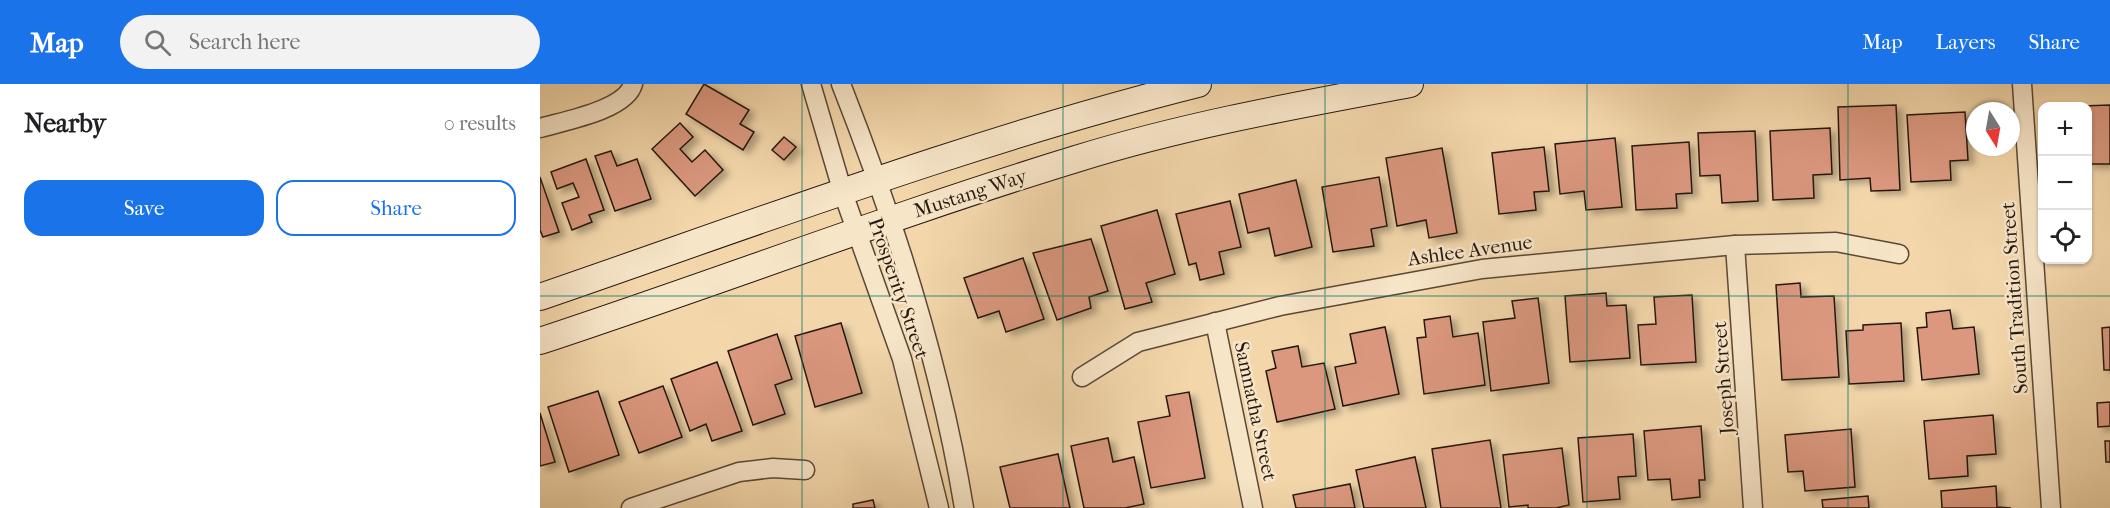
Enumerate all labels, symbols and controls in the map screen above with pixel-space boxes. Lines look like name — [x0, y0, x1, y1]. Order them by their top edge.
search box — [120, 15, 540, 69]
text: Map — [30, 26, 84, 59]
icon: search — [141, 26, 174, 59]
text: Search here — [189, 29, 300, 55]
text: Map — [1862, 30, 1903, 54]
text: Layers — [1936, 30, 1995, 54]
text: Share — [2028, 30, 2080, 54]
north arrow — [1966, 102, 2020, 156]
map controls — [2038, 102, 2092, 264]
button: + — [2038, 102, 2092, 156]
text: Nearby — [24, 108, 106, 139]
text: 0 results — [444, 112, 516, 135]
button: − — [2038, 156, 2092, 210]
street label: Mustang Way — [911, 164, 1031, 223]
button: Save — [24, 180, 264, 236]
button: Share — [276, 180, 516, 236]
street label: South Tradition Street — [1996, 201, 2033, 395]
button: locate — [2038, 210, 2092, 264]
street label: Prosperity Street — [864, 215, 933, 362]
street label: Ashlee Avenue — [1405, 230, 1534, 271]
street label: Joseph Street — [1708, 321, 1739, 437]
street label: Samnatha Street — [1230, 339, 1281, 483]

